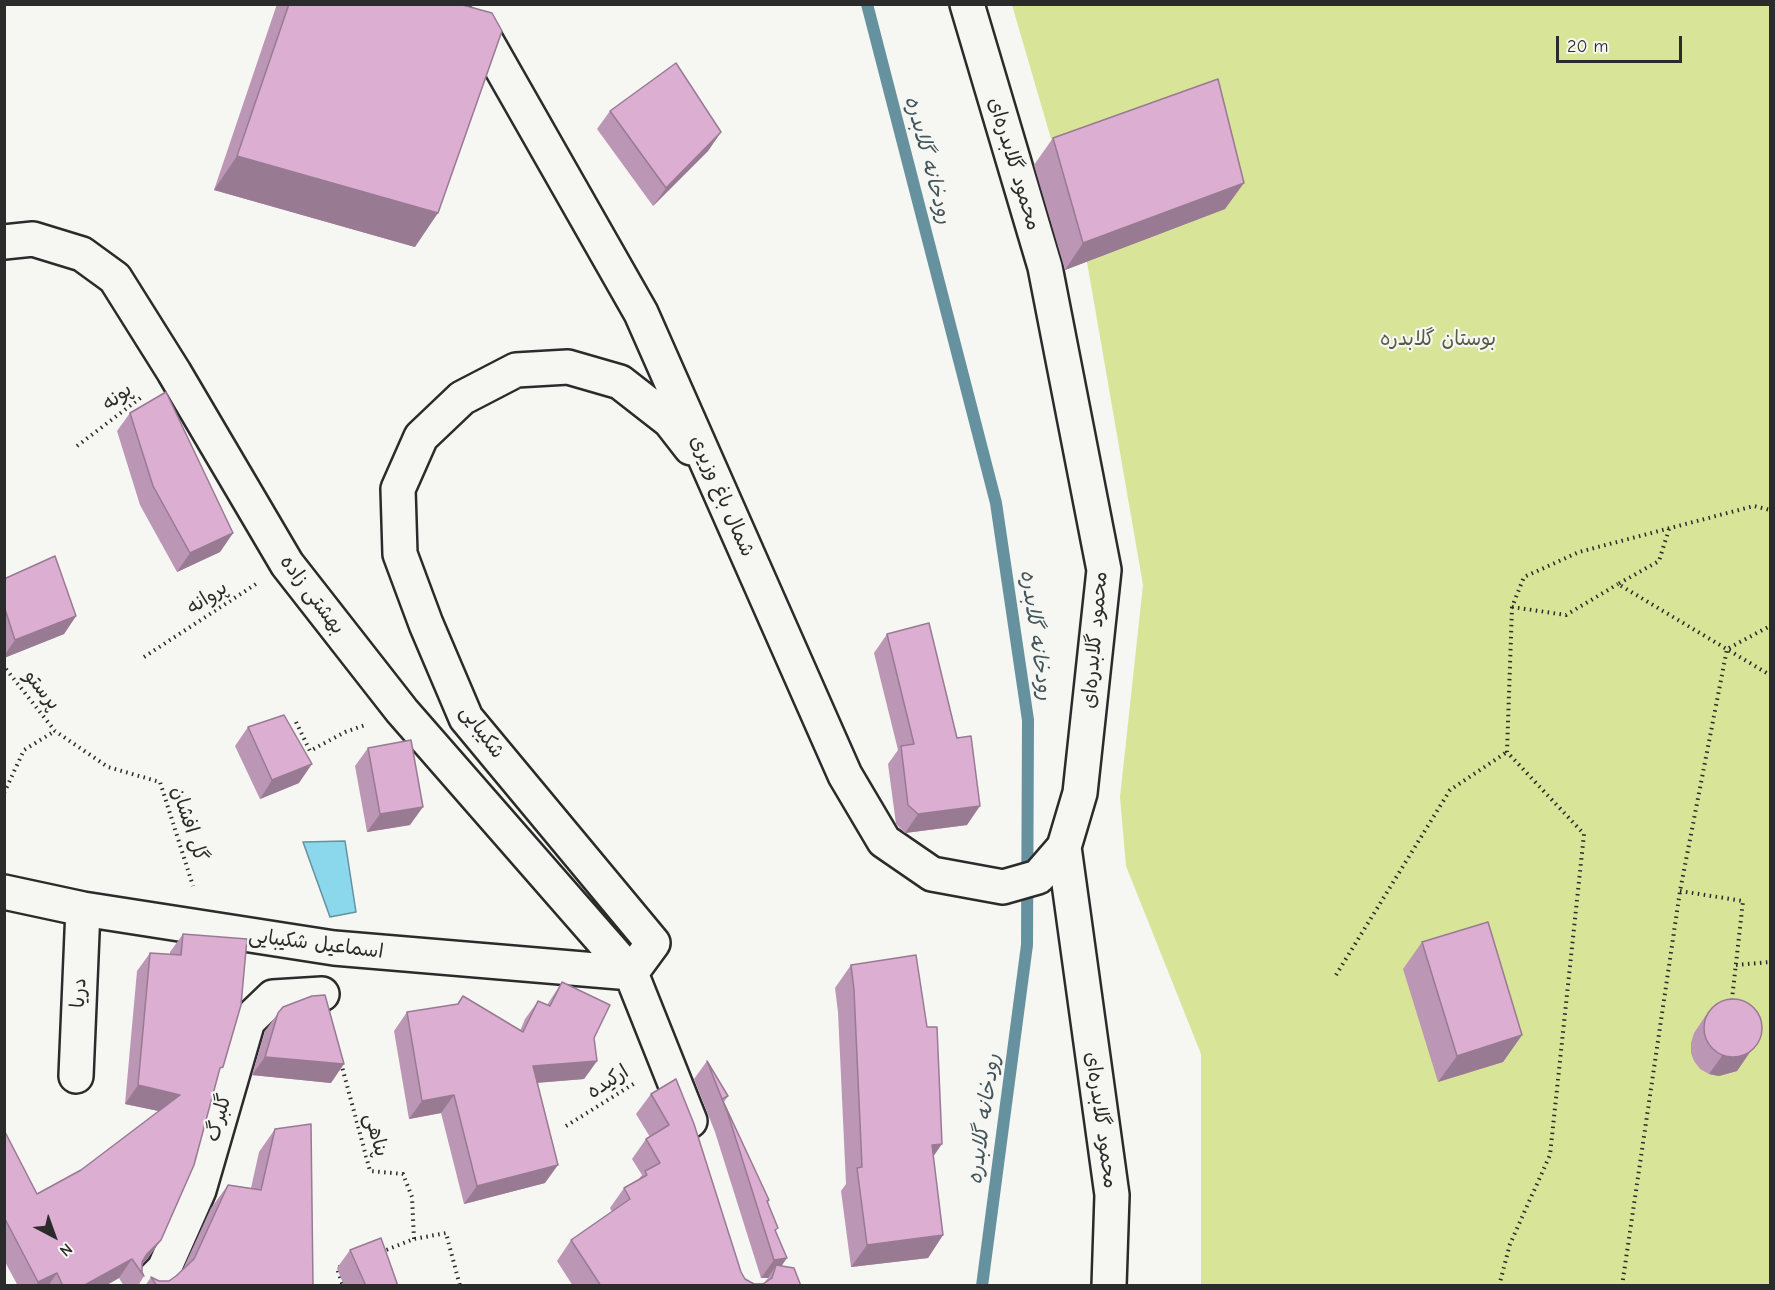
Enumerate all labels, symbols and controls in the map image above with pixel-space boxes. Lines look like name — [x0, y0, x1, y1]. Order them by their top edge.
scale bar — [1559, 24, 1685, 62]
text: 20 m — [1567, 36, 1608, 57]
water label: رودخانه گلابدره — [899, 93, 957, 227]
street label: محمود گلابدره‌ای — [982, 95, 1046, 233]
park label: بوستان گلابدره — [1380, 327, 1496, 351]
street label: پونه — [97, 378, 137, 416]
street label: شمال باغ وزیری — [685, 432, 759, 560]
street label: بهشتی زاده — [275, 551, 349, 639]
water label: رودخانه گلابدره — [1014, 568, 1058, 702]
street label: محمود گلابدره‌ای — [1077, 570, 1113, 710]
street label: پروانه — [182, 576, 232, 620]
street label: پرستو — [19, 665, 65, 715]
street label: شکیبایی — [455, 701, 509, 763]
street label: گل افشان — [166, 783, 212, 865]
street label: اسماعیل شکیبایی — [247, 924, 385, 964]
street label: دریا — [66, 977, 92, 1009]
street label: محمود گلابدره‌ای — [1080, 1050, 1122, 1190]
water label: رودخانه گلابدره — [962, 1052, 1006, 1186]
street label: ارکیده — [583, 1060, 633, 1104]
street label: گلبرگ — [201, 1091, 237, 1145]
street label: پناهی — [359, 1111, 393, 1159]
north arrow — [24, 1206, 84, 1266]
text: N — [56, 1239, 76, 1260]

